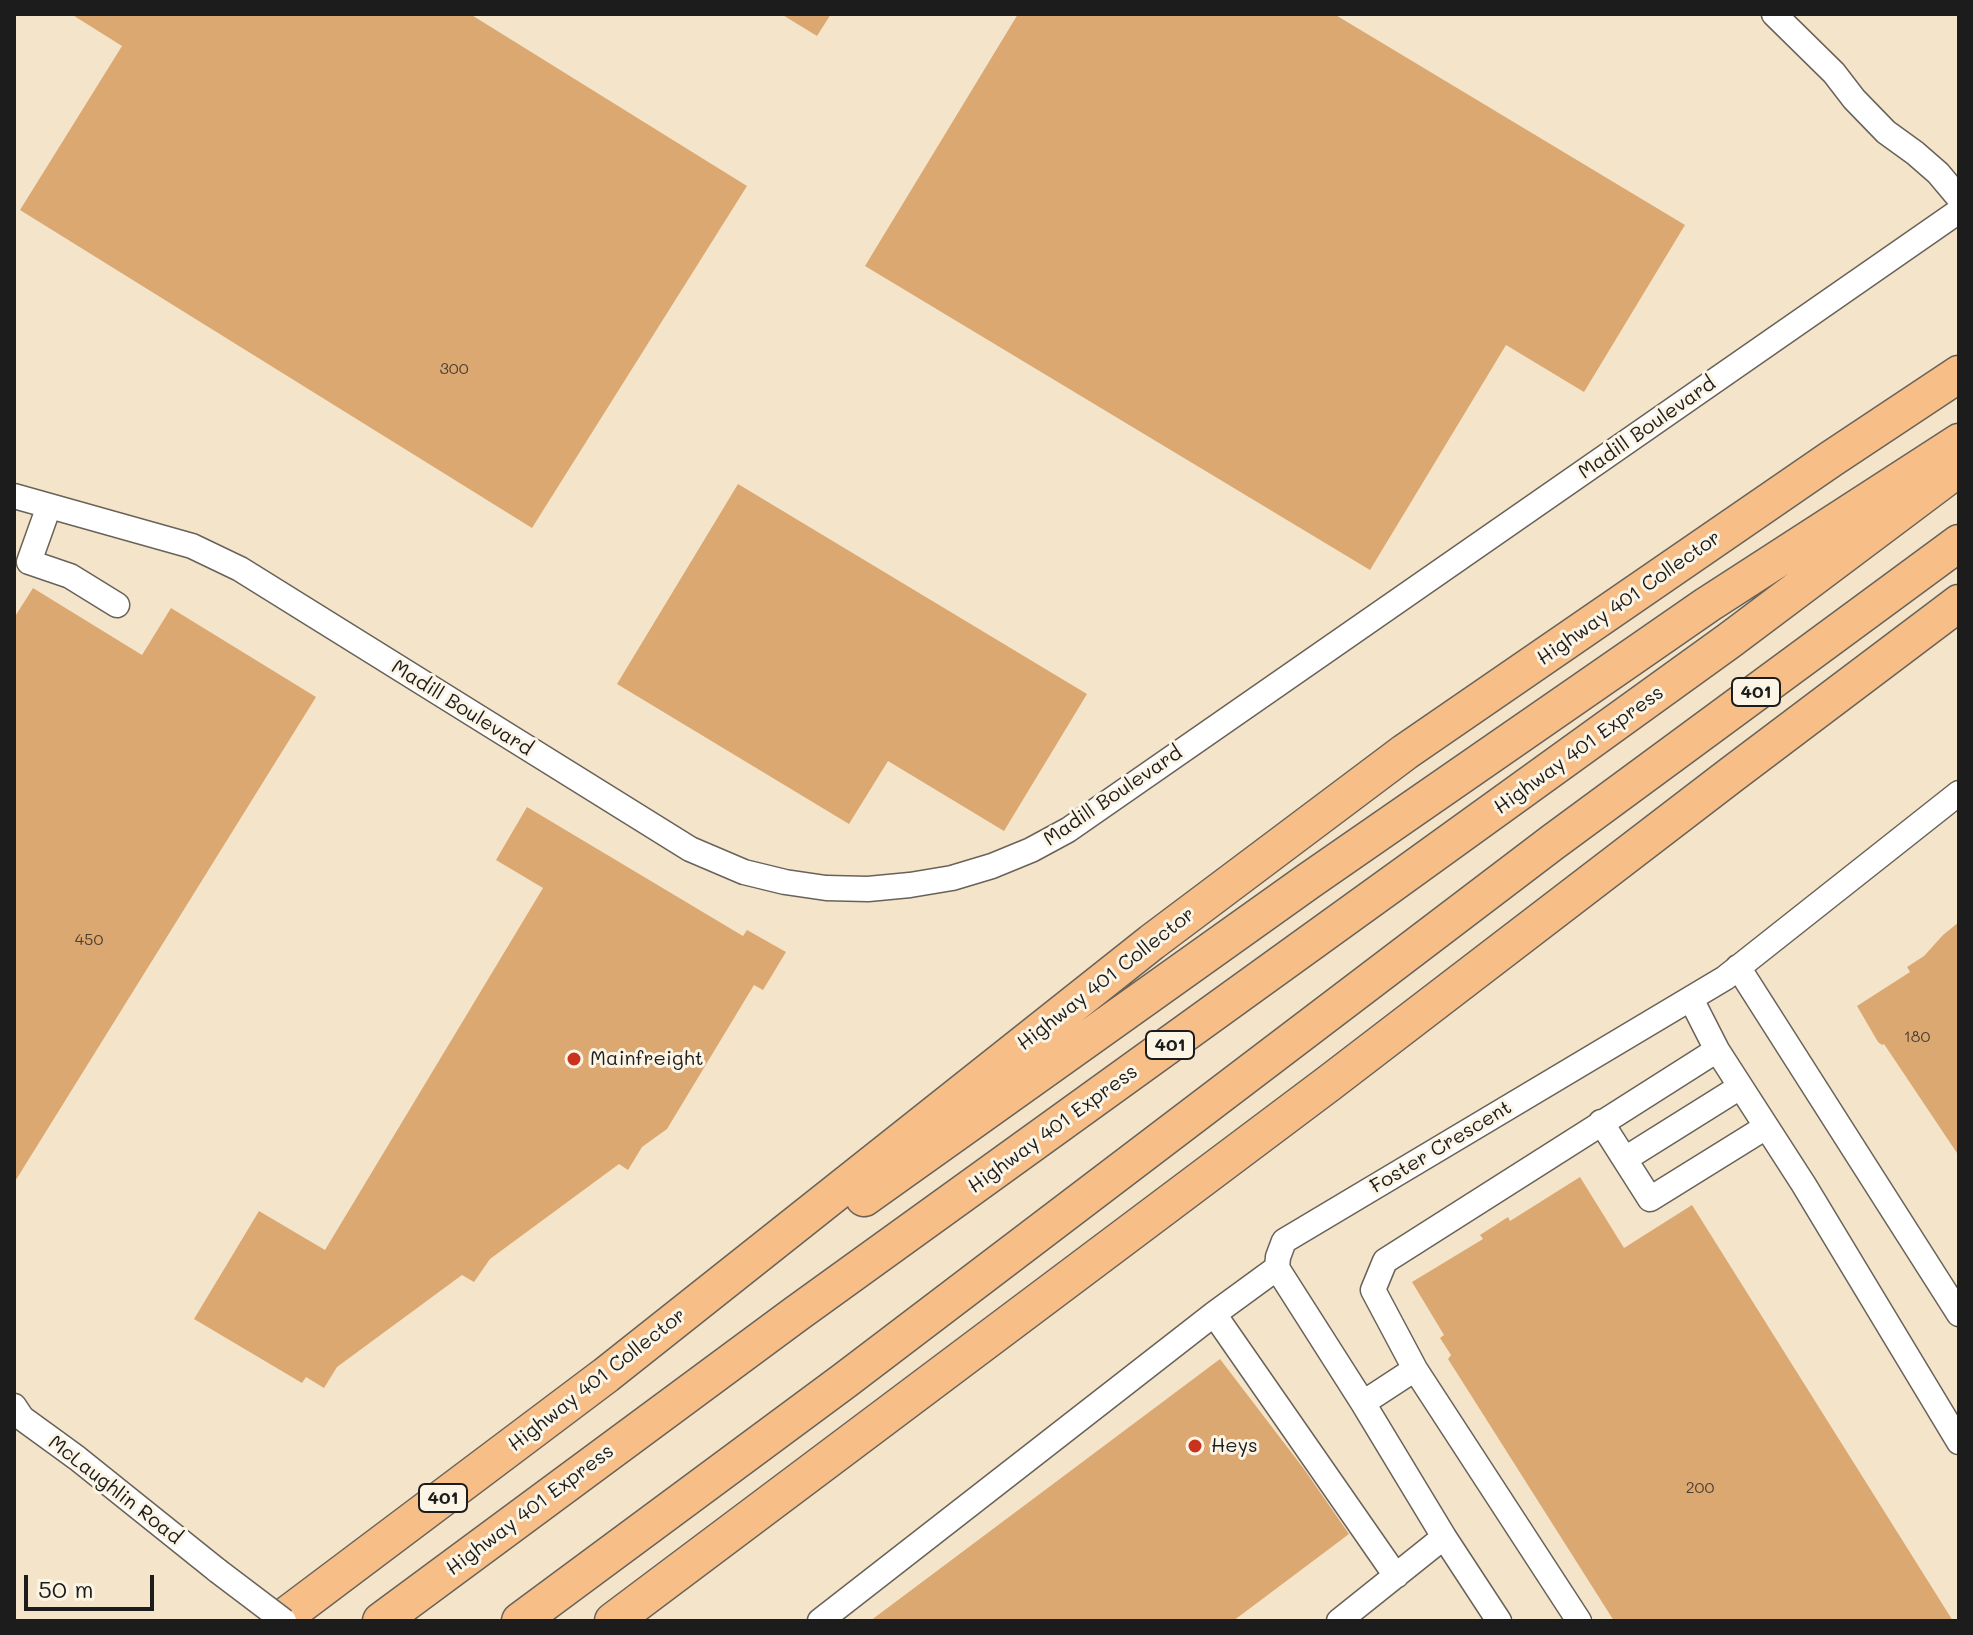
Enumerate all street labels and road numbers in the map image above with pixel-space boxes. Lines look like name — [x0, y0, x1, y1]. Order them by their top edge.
street label: Madill Boulevard — [1574, 372, 1720, 484]
street label: Highway 401 Collector — [1533, 526, 1725, 670]
street label: Madill Boulevard — [387, 655, 537, 761]
road number: 401 — [1732, 678, 1780, 706]
street label: Highway 401 Express — [1490, 681, 1668, 819]
street label: Madill Boulevard — [1039, 741, 1187, 851]
street label: Highway 401 Collector — [1013, 902, 1199, 1056]
road number: 401 — [1146, 1031, 1194, 1059]
street label: Highway 401 Express — [964, 1060, 1142, 1198]
street label: Foster Crescent — [1366, 1095, 1516, 1199]
street label: Highway 401 Collector — [504, 1303, 690, 1457]
street label: McLaughlin Road — [43, 1430, 187, 1550]
street label: Highway 401 Express — [442, 1439, 618, 1581]
road number: 401 — [419, 1484, 467, 1512]

